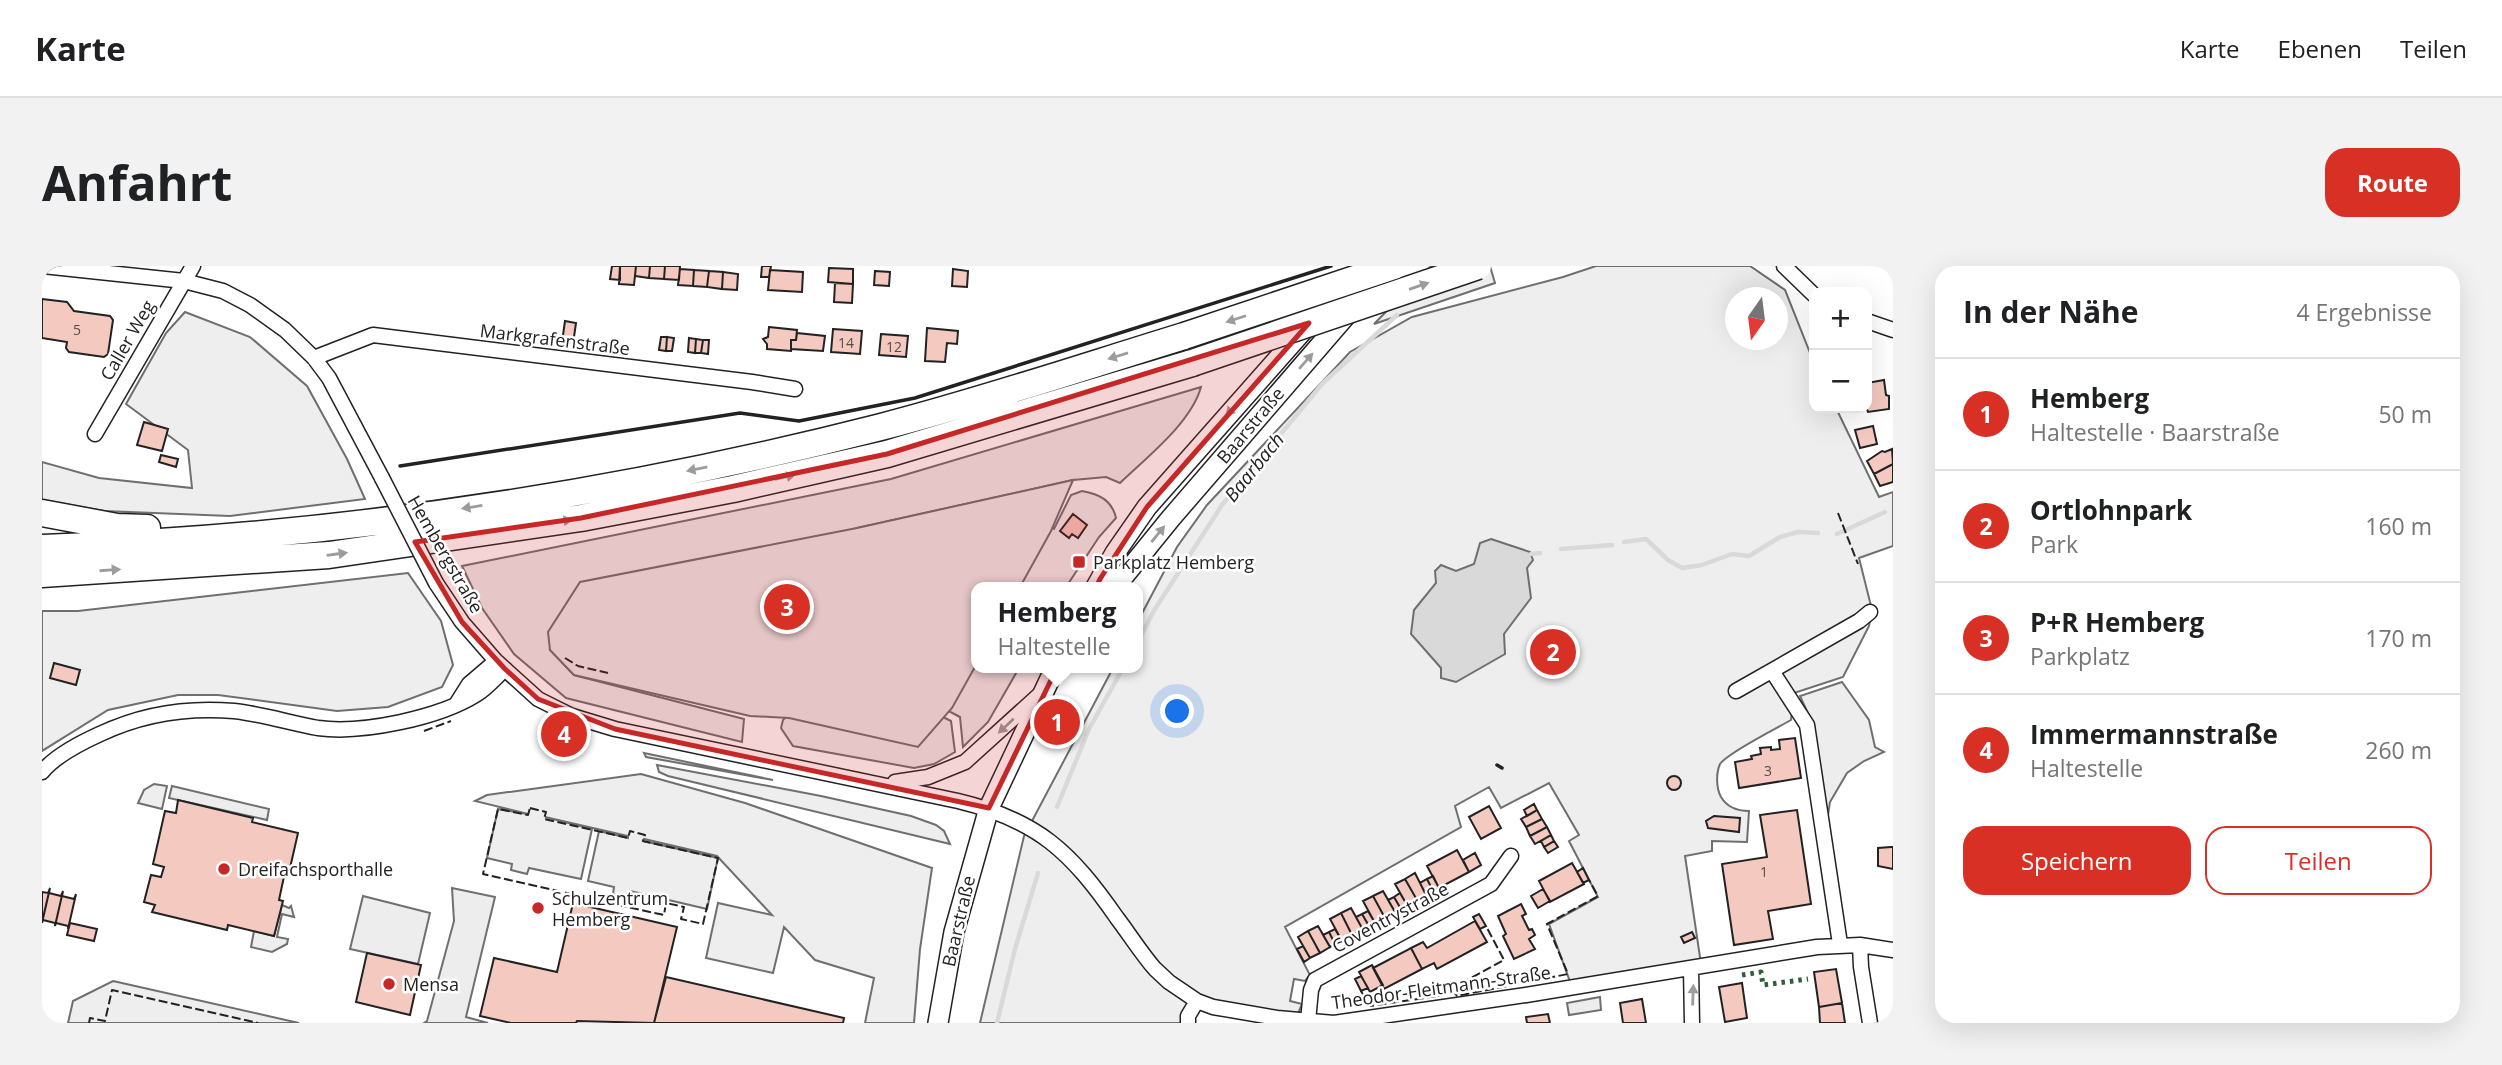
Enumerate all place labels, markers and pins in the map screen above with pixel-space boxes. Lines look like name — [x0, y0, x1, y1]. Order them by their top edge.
place label: Parkplatz Hemberg — [1093, 550, 1254, 574]
marker: Parkplatz Hemberg — [1071, 554, 1087, 570]
pin: 3 — [764, 581, 810, 633]
pin: 2 — [1530, 626, 1576, 678]
pin: 1 — [1034, 696, 1080, 748]
pin: 4 — [541, 708, 587, 760]
place label: Dreifachsporthalle — [238, 857, 393, 881]
marker: Dreifachsporthalle — [216, 861, 232, 877]
place label: Schulzentrum Hemberg — [552, 886, 668, 931]
marker: Schulzentrum Hemberg — [530, 900, 546, 916]
place label: Mensa — [403, 972, 459, 996]
marker: Mensa — [381, 976, 397, 992]

